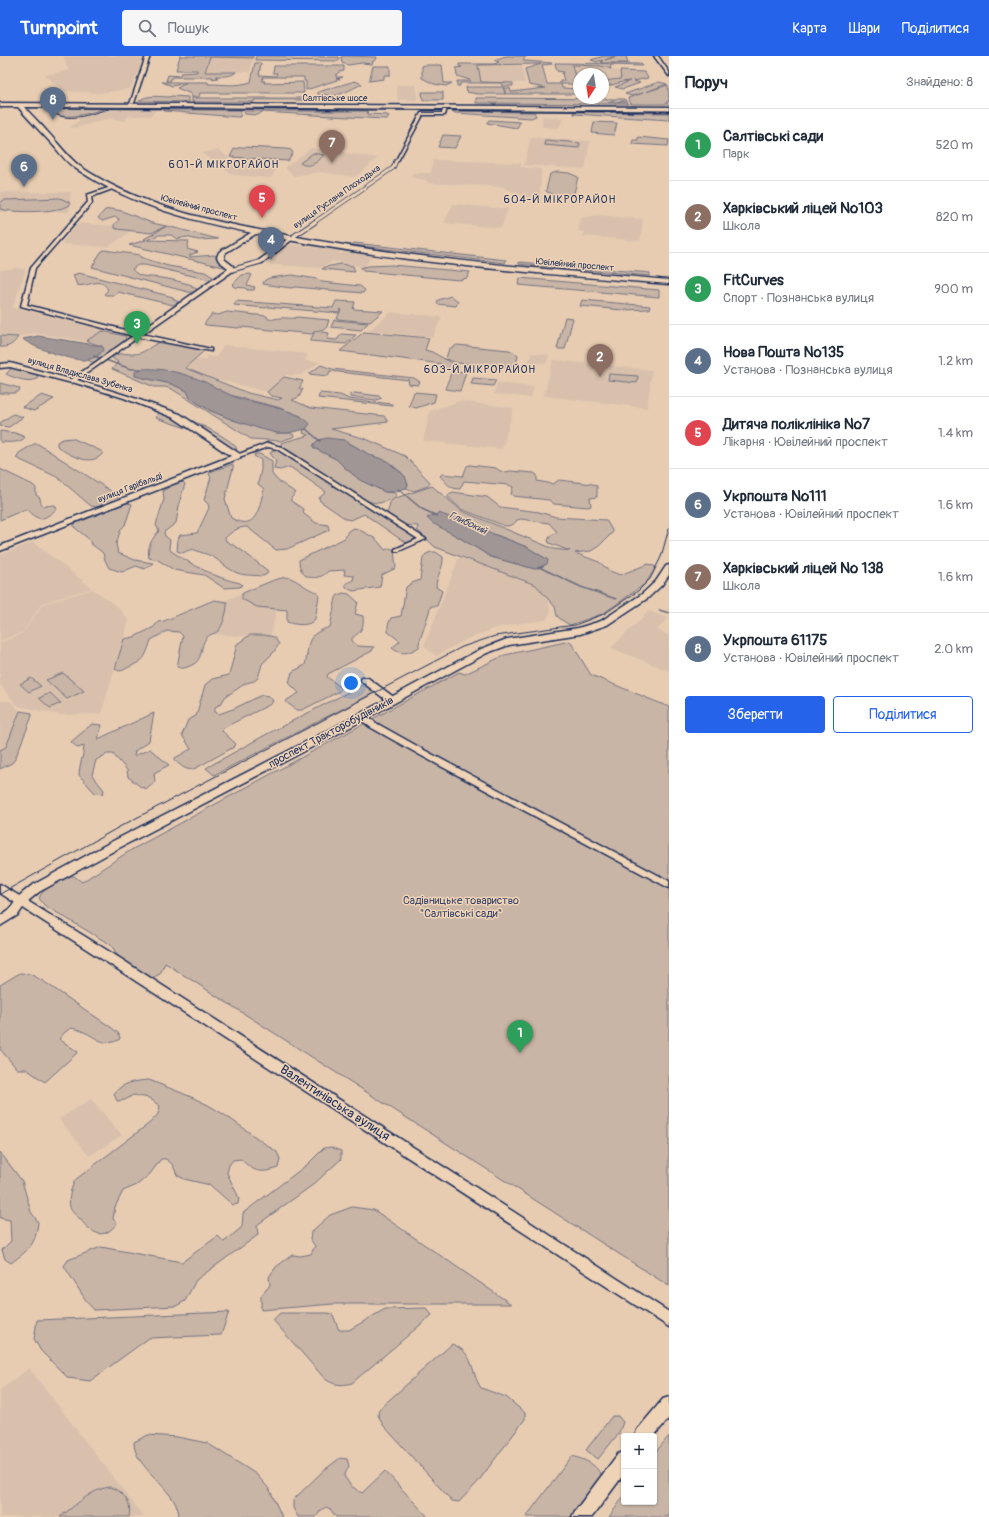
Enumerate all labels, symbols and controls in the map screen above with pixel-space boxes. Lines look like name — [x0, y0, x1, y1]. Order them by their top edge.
search box — [122, 10, 402, 46]
text: Turnpoint — [20, 16, 98, 40]
icon: search — [136, 17, 158, 39]
text: Пошук — [168, 19, 209, 38]
text: Карта — [792, 20, 827, 37]
text: Шари — [849, 20, 880, 37]
text: Поділитися — [902, 20, 969, 37]
north arrow — [573, 68, 609, 104]
text: Поруч — [685, 72, 728, 93]
text: Знайдено: 8 — [906, 74, 973, 90]
pin: 8 — [40, 87, 66, 120]
street label: Салтівське шосе — [303, 93, 368, 104]
text: Салтівські сади — [723, 127, 823, 146]
pin: 7 — [319, 130, 345, 163]
text: 1 — [695, 137, 701, 153]
text: 520 m — [935, 137, 973, 153]
text: Парк — [723, 146, 750, 162]
pin: 6 — [11, 154, 37, 187]
district label: 601-Й МІКРОРАЙОН — [169, 158, 279, 171]
street label: вулиця Руслана Плоходька — [291, 163, 383, 231]
pin: 5 — [249, 185, 275, 218]
street label: Ювілейний проспект — [160, 193, 239, 224]
district label: 604-Й МІКРОРАЙОН — [504, 193, 616, 206]
text: Харківський ліцей №103 — [723, 199, 883, 218]
text: 2 — [694, 209, 702, 225]
text: 820 m — [936, 209, 973, 225]
text: Школа — [723, 218, 760, 234]
pin: 4 — [258, 227, 284, 260]
street label: Ювілейний проспект — [535, 256, 615, 274]
text: FitCurves — [723, 271, 784, 290]
text: 3 — [694, 281, 702, 297]
text: 900 m — [934, 281, 973, 297]
text: Спорт · Познанська вулиця — [723, 290, 874, 306]
pin: 3 — [124, 311, 150, 344]
text: Нова Пошта №135 — [723, 343, 844, 362]
pin: 2 — [587, 344, 613, 377]
text: 4 — [694, 353, 702, 369]
text: 1.2 km — [938, 353, 973, 369]
street label: вулиця Владислава Зубенка — [26, 355, 134, 395]
text: Установа · Познанська вулиця — [723, 362, 893, 378]
district label: 603-Й МІКРОРАЙОН — [424, 363, 536, 376]
text: Дитяча поліклініка №7 — [723, 415, 870, 434]
text: 5 — [694, 425, 702, 441]
text: 1.4 km — [938, 425, 973, 441]
text: Лікарня · Ювілейний проспект — [723, 434, 888, 450]
street label: вулиця Гарібальді — [96, 470, 164, 505]
text: Укрпошта №111 — [723, 487, 827, 506]
text: 6 — [694, 497, 702, 513]
text: 1.6 km — [938, 497, 973, 513]
text: Установа · Ювілейний проспект — [723, 506, 899, 522]
water label: Глибокий — [447, 509, 490, 537]
text: Харківський ліцей № 138 — [723, 559, 883, 578]
text: 7 — [695, 569, 701, 585]
text: 1.6 km — [938, 569, 973, 585]
text: Школа — [723, 578, 760, 594]
text: Укрпошта 61175 — [723, 631, 827, 650]
text: 8 — [695, 641, 701, 657]
text: 2.0 km — [934, 641, 973, 657]
text: Установа · Ювілейний проспект — [723, 650, 899, 666]
your location — [341, 673, 361, 693]
street label: проспект Тракторобудівників — [266, 693, 396, 771]
button: Зберегти — [685, 696, 825, 733]
button: Поділитися — [833, 696, 973, 733]
park label: Садівницьке товариство "Салтівські сади" — [403, 894, 519, 920]
pin: 1 — [507, 1020, 533, 1053]
street label: Валентинівська вулиця — [277, 1062, 393, 1144]
map controls — [621, 1433, 657, 1505]
button: + — [621, 1433, 657, 1469]
button: − — [621, 1469, 657, 1505]

